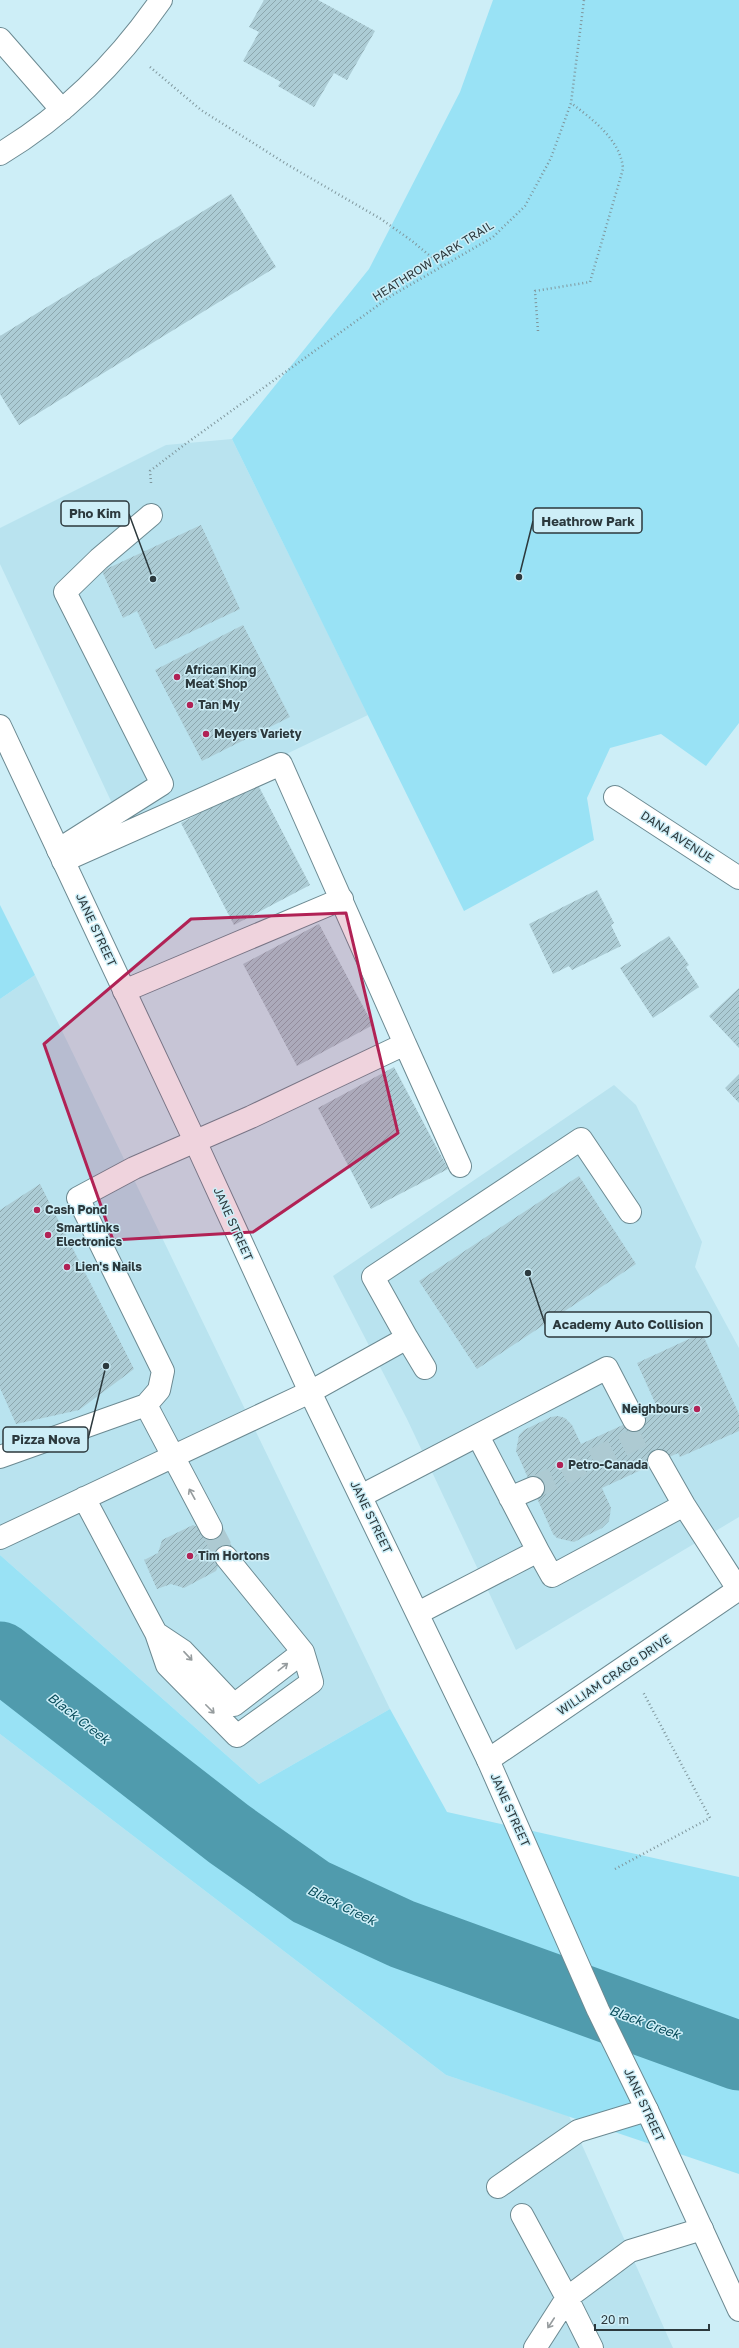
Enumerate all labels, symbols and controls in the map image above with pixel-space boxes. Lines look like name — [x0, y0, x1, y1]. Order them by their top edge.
street label: HEATHROW PARK TRAIL — [369, 217, 496, 304]
callout: Pho Kim — [61, 501, 129, 526]
text: Pho Kim — [69, 505, 121, 521]
callout: Heathrow Park — [533, 508, 642, 533]
text: Heathrow Park — [541, 513, 635, 529]
place label: African King Meat Shop — [185, 662, 256, 691]
marker: African King Meat Shop — [172, 672, 182, 682]
place label: Tan My — [198, 697, 241, 712]
marker: Tan My — [185, 700, 195, 710]
place label: Meyers Variety — [214, 726, 303, 741]
marker: Meyers Variety — [201, 729, 211, 739]
street label: DANA AVENUE — [638, 807, 717, 866]
street label: JANE STREET — [73, 891, 120, 969]
street label: JANE STREET — [211, 1185, 257, 1264]
place label: Cash Pond — [45, 1202, 107, 1217]
marker: Cash Pond — [32, 1205, 42, 1215]
place label: Smartlinks Electronics — [56, 1220, 122, 1249]
marker: Smartlinks Electronics — [43, 1230, 53, 1240]
place label: Lien's Nails — [75, 1259, 142, 1274]
marker: Lien's Nails — [62, 1262, 72, 1272]
callout: Academy Auto Collision — [545, 1312, 711, 1337]
text: Academy Auto Collision — [553, 1316, 704, 1332]
place label: Neighbours — [622, 1401, 689, 1416]
marker: Neighbours — [692, 1404, 702, 1414]
callout: Pizza Nova — [3, 1427, 88, 1452]
text: Pizza Nova — [12, 1431, 81, 1447]
place label: Petro-Canada — [568, 1457, 648, 1472]
marker: Petro-Canada — [555, 1460, 565, 1470]
street label: JANE STREET — [347, 1478, 396, 1556]
one-way arrow — [188, 1488, 196, 1500]
place label: Tim Hortons — [198, 1548, 270, 1563]
marker: Tim Hortons — [185, 1551, 195, 1561]
street label: WILLIAM CRAGG DRIVE — [554, 1631, 673, 1718]
one-way arrow — [183, 1651, 193, 1661]
one-way arrow — [278, 1663, 289, 1672]
water label: Black Creek — [45, 1689, 114, 1748]
one-way arrow — [206, 1704, 215, 1714]
street label: JANE STREET — [488, 1771, 534, 1850]
water label: Black Creek — [305, 1882, 380, 1929]
water label: Black Creek — [607, 2002, 684, 2043]
street label: JANE STREET — [621, 2066, 668, 2144]
scale bar — [595, 2306, 709, 2332]
text: 20 m — [601, 2312, 629, 2327]
one-way arrow — [547, 2317, 555, 2328]

